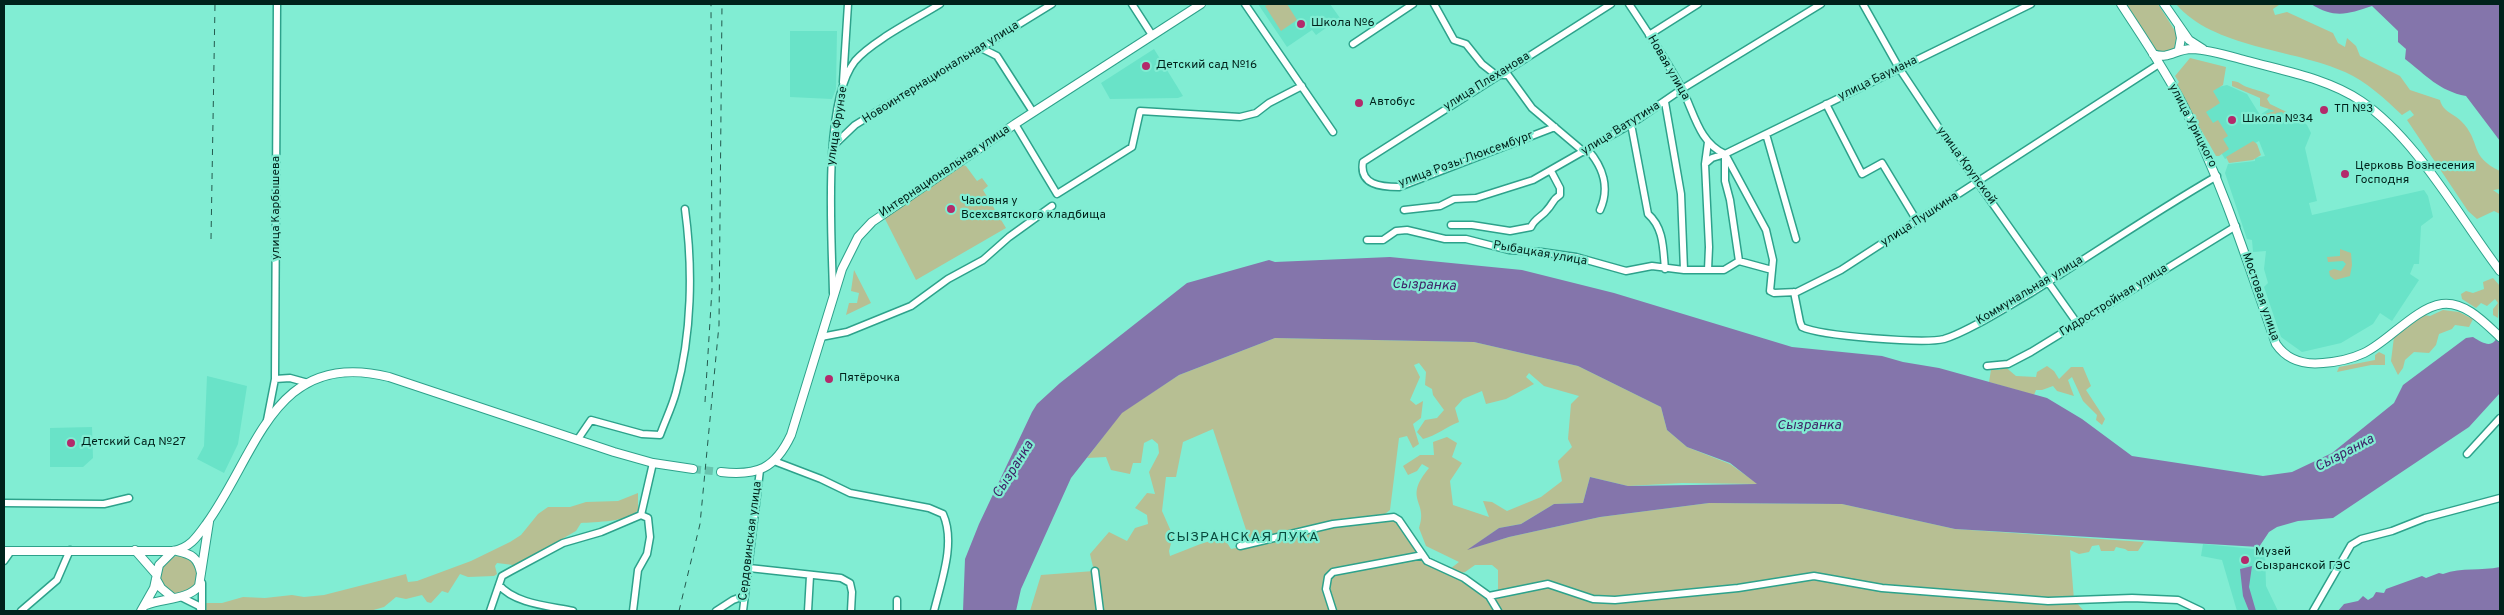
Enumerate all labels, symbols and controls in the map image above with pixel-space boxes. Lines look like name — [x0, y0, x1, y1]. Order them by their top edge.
place label: Школа №6 — [1311, 17, 1375, 31]
marker: Школа №6 — [1295, 18, 1307, 30]
street label: Новоинтернациональная улица — [860, 19, 1022, 127]
street label: Новая улица — [1644, 33, 1692, 103]
street label: улица Плеханова — [1441, 50, 1533, 114]
street label: улица Баумана — [1836, 54, 1920, 104]
place label: Детский сад №16 — [1156, 59, 1257, 73]
marker: Детский сад №16 — [1140, 60, 1152, 72]
street label: улица Урицкого — [2165, 82, 2219, 170]
street label: улица Фрунзе — [825, 85, 851, 167]
place label: Автобус — [1369, 96, 1415, 110]
marker: Автобус — [1353, 97, 1365, 109]
street label: улица Ватутина — [1579, 99, 1663, 159]
place label: ТП №3 — [2334, 103, 2373, 117]
marker: ТП №3 — [2318, 104, 2330, 116]
place label: Школа №34 — [2242, 113, 2313, 127]
marker: Школа №34 — [2226, 114, 2238, 126]
street label: Интернациональная улица — [877, 123, 1013, 221]
street label: улица Крупской — [1933, 125, 1999, 207]
street label: улица Розы Люксембург — [1397, 129, 1535, 191]
street label: улица Карбышева — [270, 156, 284, 260]
place label: Церковь Вознесения Господня — [2355, 160, 2475, 188]
marker: Церковь Вознесения Господня — [2339, 168, 2351, 180]
street label: улица Пушкина — [1879, 190, 1961, 250]
place label: Часовня у Всехсвятского кладбища — [961, 195, 1106, 223]
marker: Часовня у Всехсвятского кладбища — [945, 203, 957, 215]
street label: Рыбацкая улица — [1492, 239, 1588, 269]
street label: Мостовая улица — [2238, 251, 2282, 343]
street label: Коммунальная улица — [1974, 253, 2086, 329]
street label: Гидростройная улица — [2057, 262, 2171, 340]
water label: Сызранка — [1392, 276, 1456, 296]
place label: Пятёрочка — [839, 372, 900, 386]
marker: Пятёрочка — [823, 373, 835, 385]
water label: Сызранка — [1777, 418, 1841, 434]
water label: Сызранка — [2313, 431, 2377, 477]
place label: Детский Сад №27 — [81, 436, 186, 450]
marker: Детский Сад №27 — [65, 437, 77, 449]
water label: Сызранка — [990, 438, 1038, 502]
street label: Сердовинская улица — [737, 480, 765, 602]
district label: СЫЗРАНСКАЯ ЛУКА — [1165, 530, 1321, 546]
place label: Музей Сызранской ГЭС — [2255, 546, 2351, 574]
marker: Музей Сызранской ГЭС — [2239, 554, 2251, 566]

